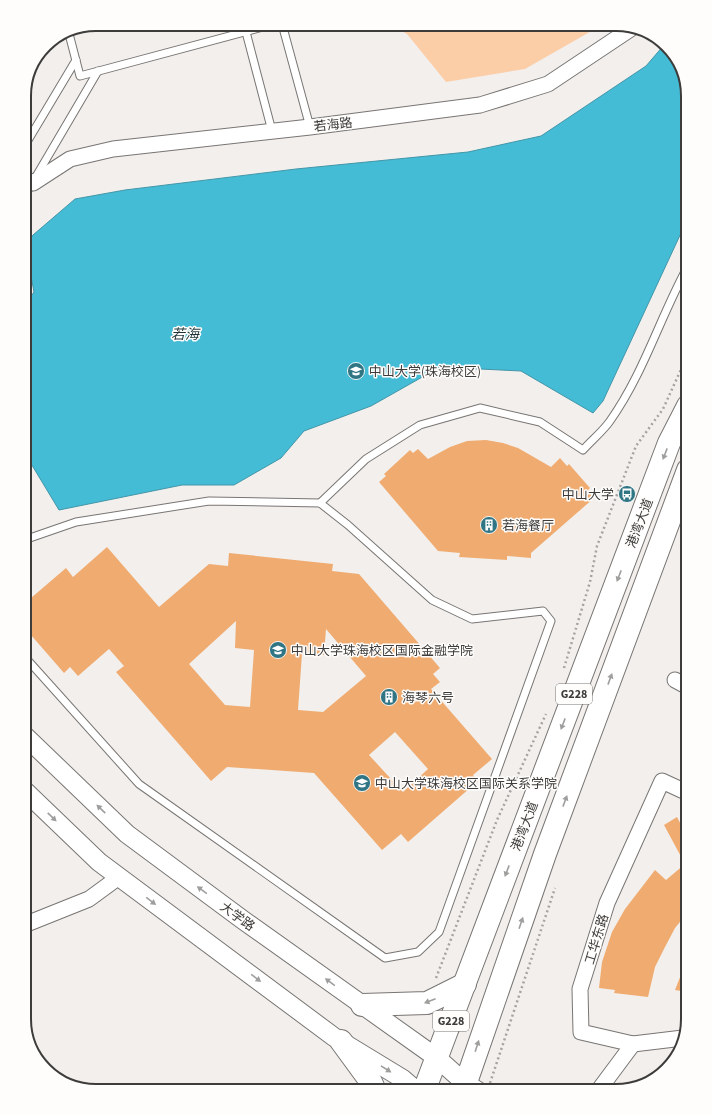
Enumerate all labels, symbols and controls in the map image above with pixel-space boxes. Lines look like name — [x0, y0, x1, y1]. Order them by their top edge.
street label: 若海路 — [313, 114, 354, 136]
water label: 若海 — [171, 325, 201, 345]
school or university icon: 中山大学(珠海校区) — [346, 361, 366, 381]
place label: 中山大学(珠海校区) — [369, 363, 481, 381]
one-way arrow — [662, 449, 668, 461]
bus stop icon: 中山大学 — [617, 484, 637, 504]
place label: 中山大学 — [562, 486, 614, 504]
street label: 港湾大道 — [622, 496, 658, 551]
building icon: 若海餐厅 — [479, 515, 499, 535]
place label: 若海餐厅 — [502, 517, 554, 535]
one-way arrow — [616, 570, 622, 582]
school or university icon: 中山大学珠海校区国际金融学院 — [268, 640, 288, 660]
place label: 中山大学珠海校区国际金融学院 — [291, 642, 473, 660]
one-way arrow — [608, 673, 614, 685]
road number: G228 — [556, 684, 592, 704]
building icon: 海琴六号 — [379, 687, 399, 707]
place label: 海琴六号 — [402, 689, 454, 707]
one-way arrow — [560, 718, 566, 730]
school or university icon: 中山大学珠海校区国际关系学院 — [352, 773, 372, 793]
place label: 中山大学珠海校区国际关系学院 — [375, 775, 557, 793]
one-way arrow — [562, 795, 568, 807]
street label: 港湾大道 — [507, 799, 543, 854]
one-way arrow — [96, 804, 106, 814]
one-way arrow — [47, 812, 57, 822]
one-way arrow — [504, 866, 510, 878]
one-way arrow — [197, 886, 208, 894]
one-way arrow — [146, 897, 157, 905]
street label: 大学路 — [216, 898, 258, 936]
street label: 工华东路 — [581, 912, 613, 967]
one-way arrow — [518, 917, 524, 929]
one-way arrow — [250, 974, 261, 983]
one-way arrow — [325, 978, 336, 986]
one-way arrow — [424, 997, 436, 1004]
road number: G228 — [433, 1011, 469, 1031]
one-way arrow — [474, 1039, 480, 1051]
one-way arrow — [381, 1065, 391, 1073]

